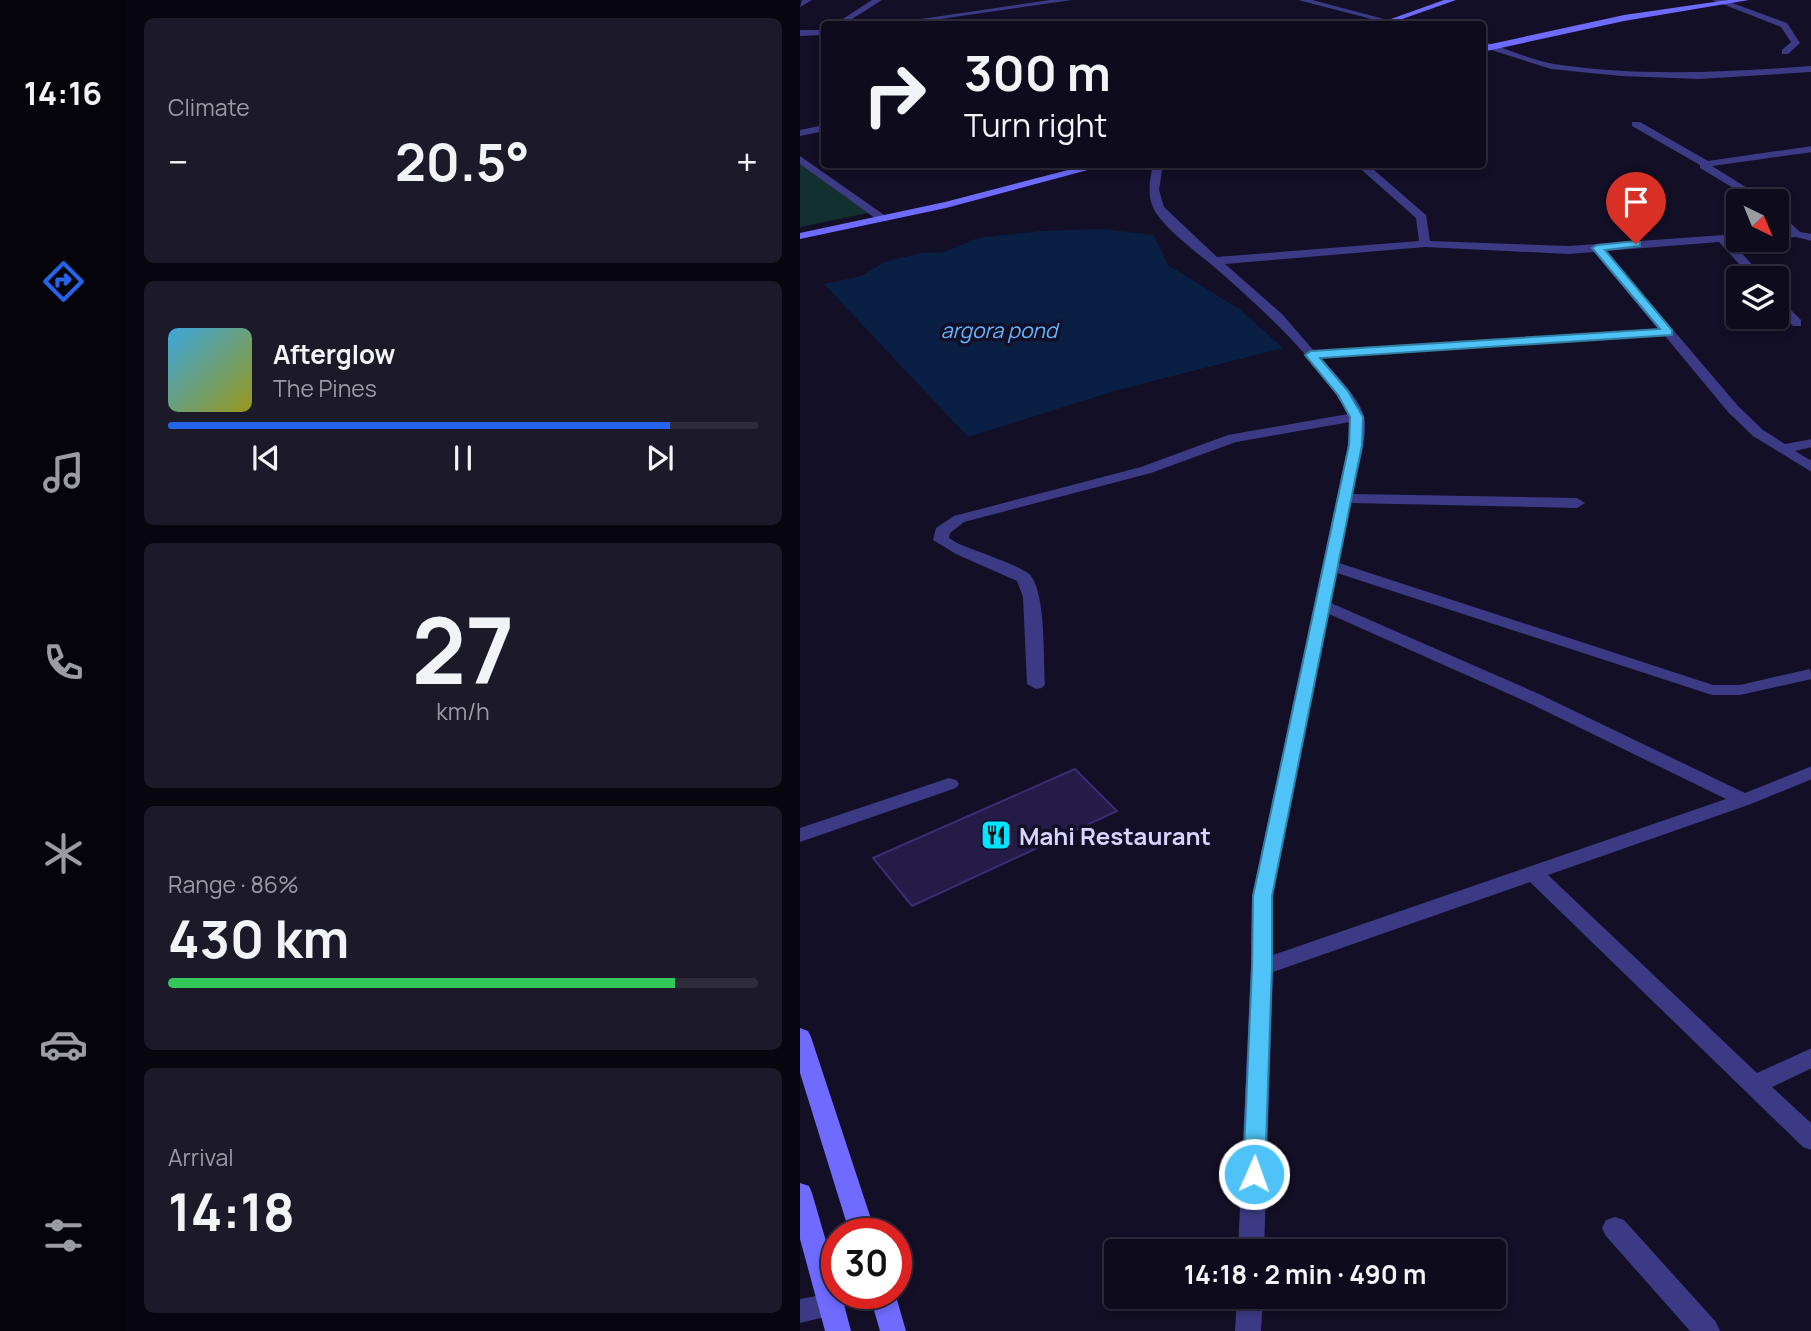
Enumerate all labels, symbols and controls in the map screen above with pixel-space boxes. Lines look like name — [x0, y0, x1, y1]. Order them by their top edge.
text: 300 m — [964, 39, 1111, 106]
icon: right — [849, 49, 940, 140]
text: 14:16 — [24, 71, 102, 115]
text: Climate — [168, 91, 250, 123]
text: Turn right — [964, 103, 1107, 147]
text: 20.5° — [395, 126, 530, 197]
text: − — [168, 135, 189, 187]
text: + — [736, 135, 758, 187]
pin — [1606, 172, 1666, 244]
icon: arrive — [1617, 183, 1655, 221]
north arrow — [1726, 189, 1789, 252]
map controls — [1726, 189, 1789, 329]
icon: directions — [39, 257, 88, 306]
button: layers — [1726, 266, 1789, 329]
water label: argora pond — [941, 316, 1060, 344]
text: Afterglow — [273, 336, 395, 372]
text: The Pines — [273, 372, 377, 404]
icon: previous — [247, 439, 285, 477]
icon: pause — [444, 439, 482, 477]
icon: next — [641, 439, 679, 477]
icon: music — [39, 448, 88, 497]
text: 27 — [412, 587, 514, 711]
icon: phone — [39, 638, 88, 687]
text: km/h — [436, 695, 490, 727]
restaurant icon: Mahi Restaurant — [979, 818, 1013, 852]
place label: Mahi Restaurant — [1019, 819, 1211, 852]
icon: climate — [39, 829, 88, 878]
text: Range · 86% — [168, 868, 299, 900]
text: 430 km — [168, 903, 349, 974]
icon: car — [39, 1020, 88, 1069]
position arrow — [1217, 1137, 1291, 1211]
text: Arrival — [168, 1141, 234, 1173]
text: 14:18 — [168, 1176, 295, 1247]
icon: filters — [39, 1211, 88, 1260]
speed limit sign: 30 — [821, 1218, 912, 1309]
text: 14:18 · 2 min · 490 m — [1184, 1256, 1426, 1292]

